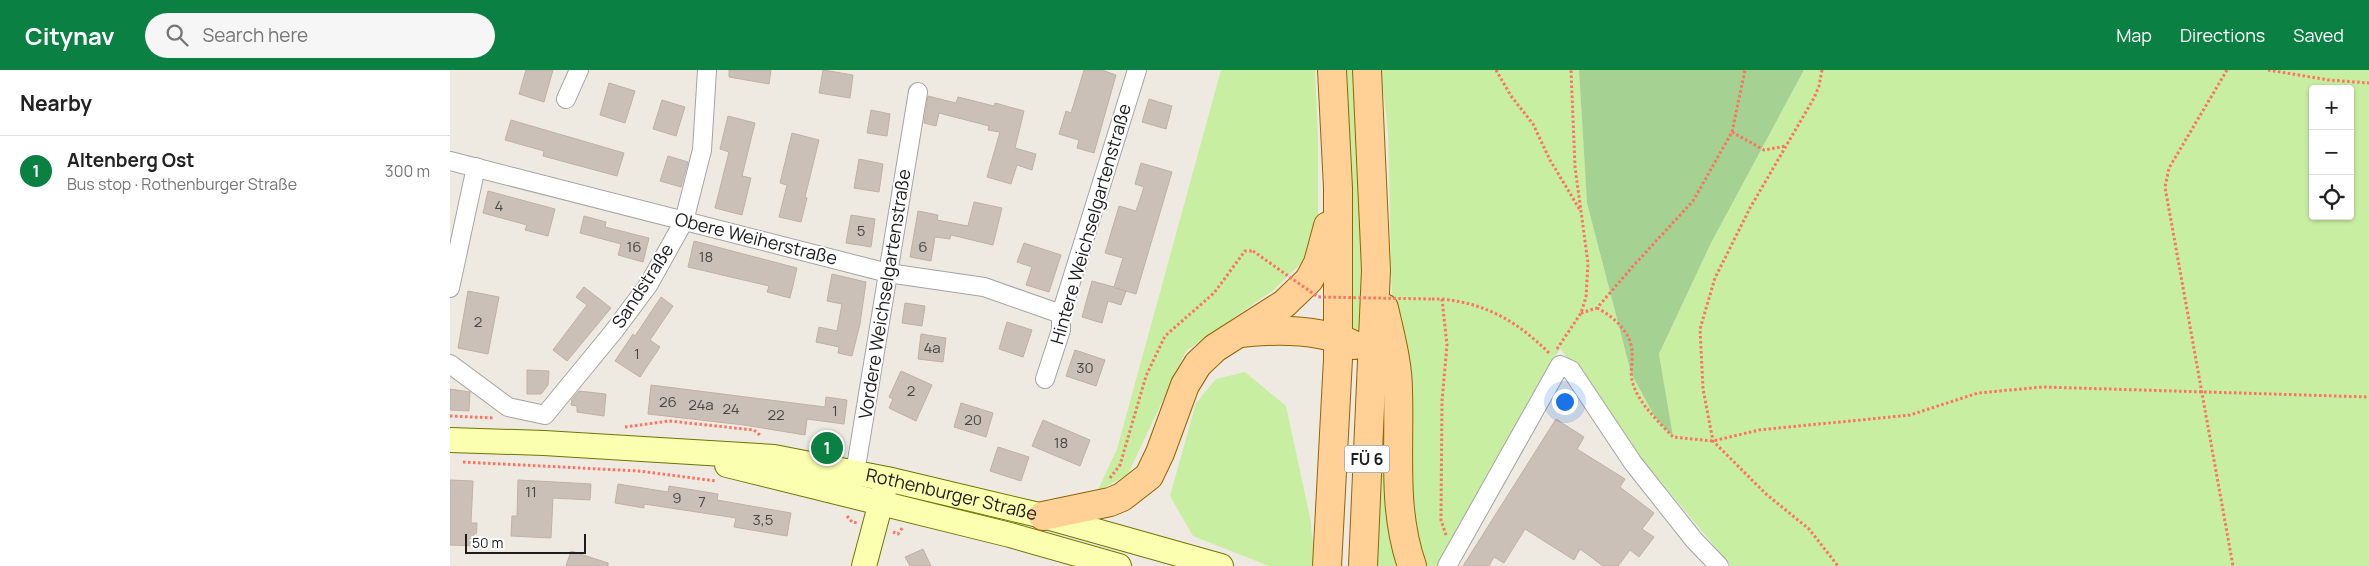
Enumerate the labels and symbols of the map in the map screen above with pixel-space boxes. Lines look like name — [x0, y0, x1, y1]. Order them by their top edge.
street label: Hintere Weichselgartenstraße — [1044, 101, 1136, 347]
street label: Vordere Weichselgartenstraße — [852, 167, 916, 421]
house number: 4 — [495, 195, 504, 216]
street label: Obere Weiherstraße — [673, 206, 840, 270]
house number: 5 — [857, 220, 865, 241]
house number: 16 — [626, 236, 642, 257]
house number: 6 — [918, 236, 928, 257]
street label: Sandstraße — [606, 238, 678, 332]
house number: 18 — [699, 246, 713, 267]
house number: 2 — [474, 311, 482, 332]
house number: 4a — [923, 337, 941, 358]
house number: 1 — [634, 343, 640, 364]
house number: 30 — [1076, 357, 1094, 378]
house number: 2 — [907, 380, 915, 401]
your location — [1552, 389, 1578, 415]
house number: 26 — [659, 391, 677, 412]
house number: 24a — [688, 394, 714, 415]
house number: 24 — [722, 398, 740, 419]
house number: 1 — [832, 400, 838, 421]
house number: 22 — [767, 404, 785, 425]
house number: 20 — [964, 409, 982, 430]
pin: 1 — [811, 429, 843, 467]
house number: 18 — [1054, 432, 1068, 453]
road number: FÜ 6 — [1344, 446, 1390, 472]
street label: Rothenburger Straße — [864, 462, 1040, 525]
house number: 11 — [525, 481, 537, 502]
house number: 9 — [672, 487, 682, 508]
house number: 7 — [698, 491, 706, 512]
house number: 3,5 — [753, 509, 773, 530]
scale bar — [465, 531, 586, 554]

